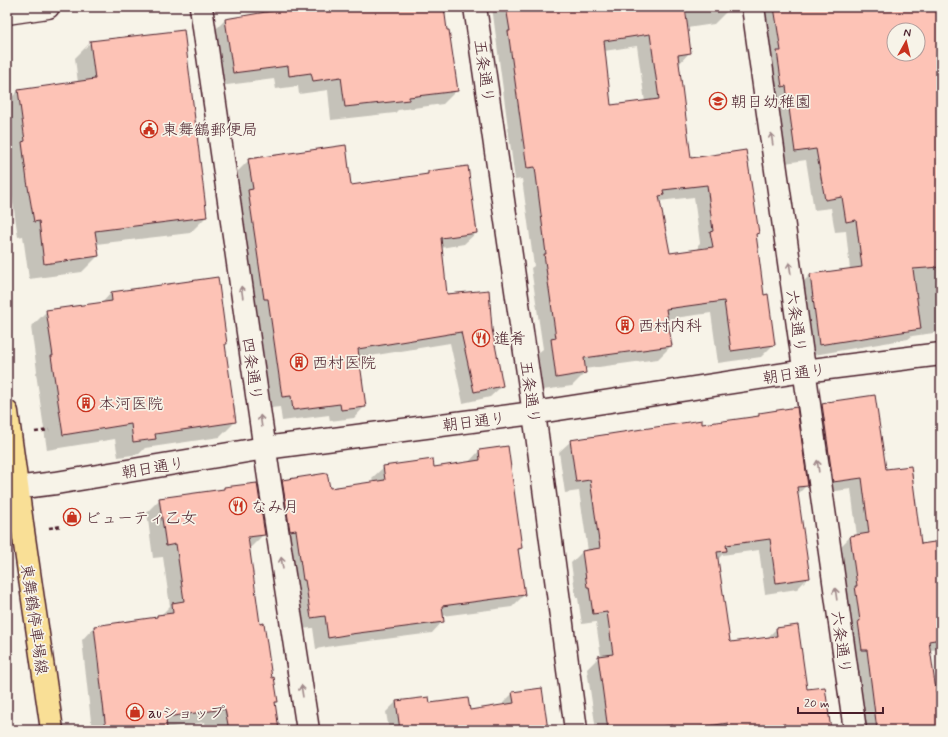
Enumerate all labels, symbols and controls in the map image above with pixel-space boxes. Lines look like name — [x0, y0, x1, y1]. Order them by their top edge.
north arrow — [886, 22, 926, 62]
text: N — [903, 26, 912, 41]
street label: 五条通り — [469, 38, 498, 104]
school or university icon: 朝日幼稚園 — [708, 91, 728, 111]
place label: 朝日幼稚園 — [731, 92, 811, 113]
public building icon: 東舞鶴郵便局 — [139, 119, 159, 139]
place label: 東舞鶴郵便局 — [162, 120, 258, 141]
one-way arrow — [768, 133, 776, 146]
one-way arrow — [786, 261, 794, 274]
one-way arrow — [238, 286, 246, 299]
street label: 六条通り — [781, 288, 810, 354]
building icon: 西村内科 — [615, 315, 635, 335]
place label: 西村内科 — [638, 316, 702, 337]
restaurant icon: 進肴 — [471, 328, 491, 348]
place label: 進肴 — [494, 329, 526, 350]
street label: 四条通り — [237, 336, 266, 402]
building icon: 西村医院 — [289, 352, 309, 372]
place label: 西村医院 — [312, 353, 376, 374]
street label: 五条通り — [515, 359, 544, 425]
street label: 朝日通り — [761, 360, 827, 389]
building icon: 本河医院 — [76, 393, 96, 413]
place label: 本河医院 — [99, 394, 163, 415]
street label: 朝日通り — [441, 408, 507, 437]
one-way arrow — [257, 415, 265, 428]
street label: 朝日通り — [120, 453, 186, 484]
one-way arrow — [814, 460, 821, 473]
restaurant icon: なみ月 — [228, 496, 248, 516]
place label: なみ月 — [251, 497, 299, 518]
shop icon: ビューティ乙女 — [62, 507, 82, 527]
place label: ビューティ乙女 — [85, 508, 197, 529]
one-way arrow — [278, 557, 286, 570]
street label: 東舞鶴停車場線 — [15, 562, 52, 676]
one-way arrow — [832, 588, 840, 601]
street label: 六条通り — [826, 609, 855, 675]
one-way arrow — [298, 685, 306, 698]
scale bar — [798, 689, 883, 715]
text: 20 m — [804, 696, 830, 712]
shop icon: auショップ — [125, 702, 145, 722]
place label: auショップ — [148, 703, 225, 724]

